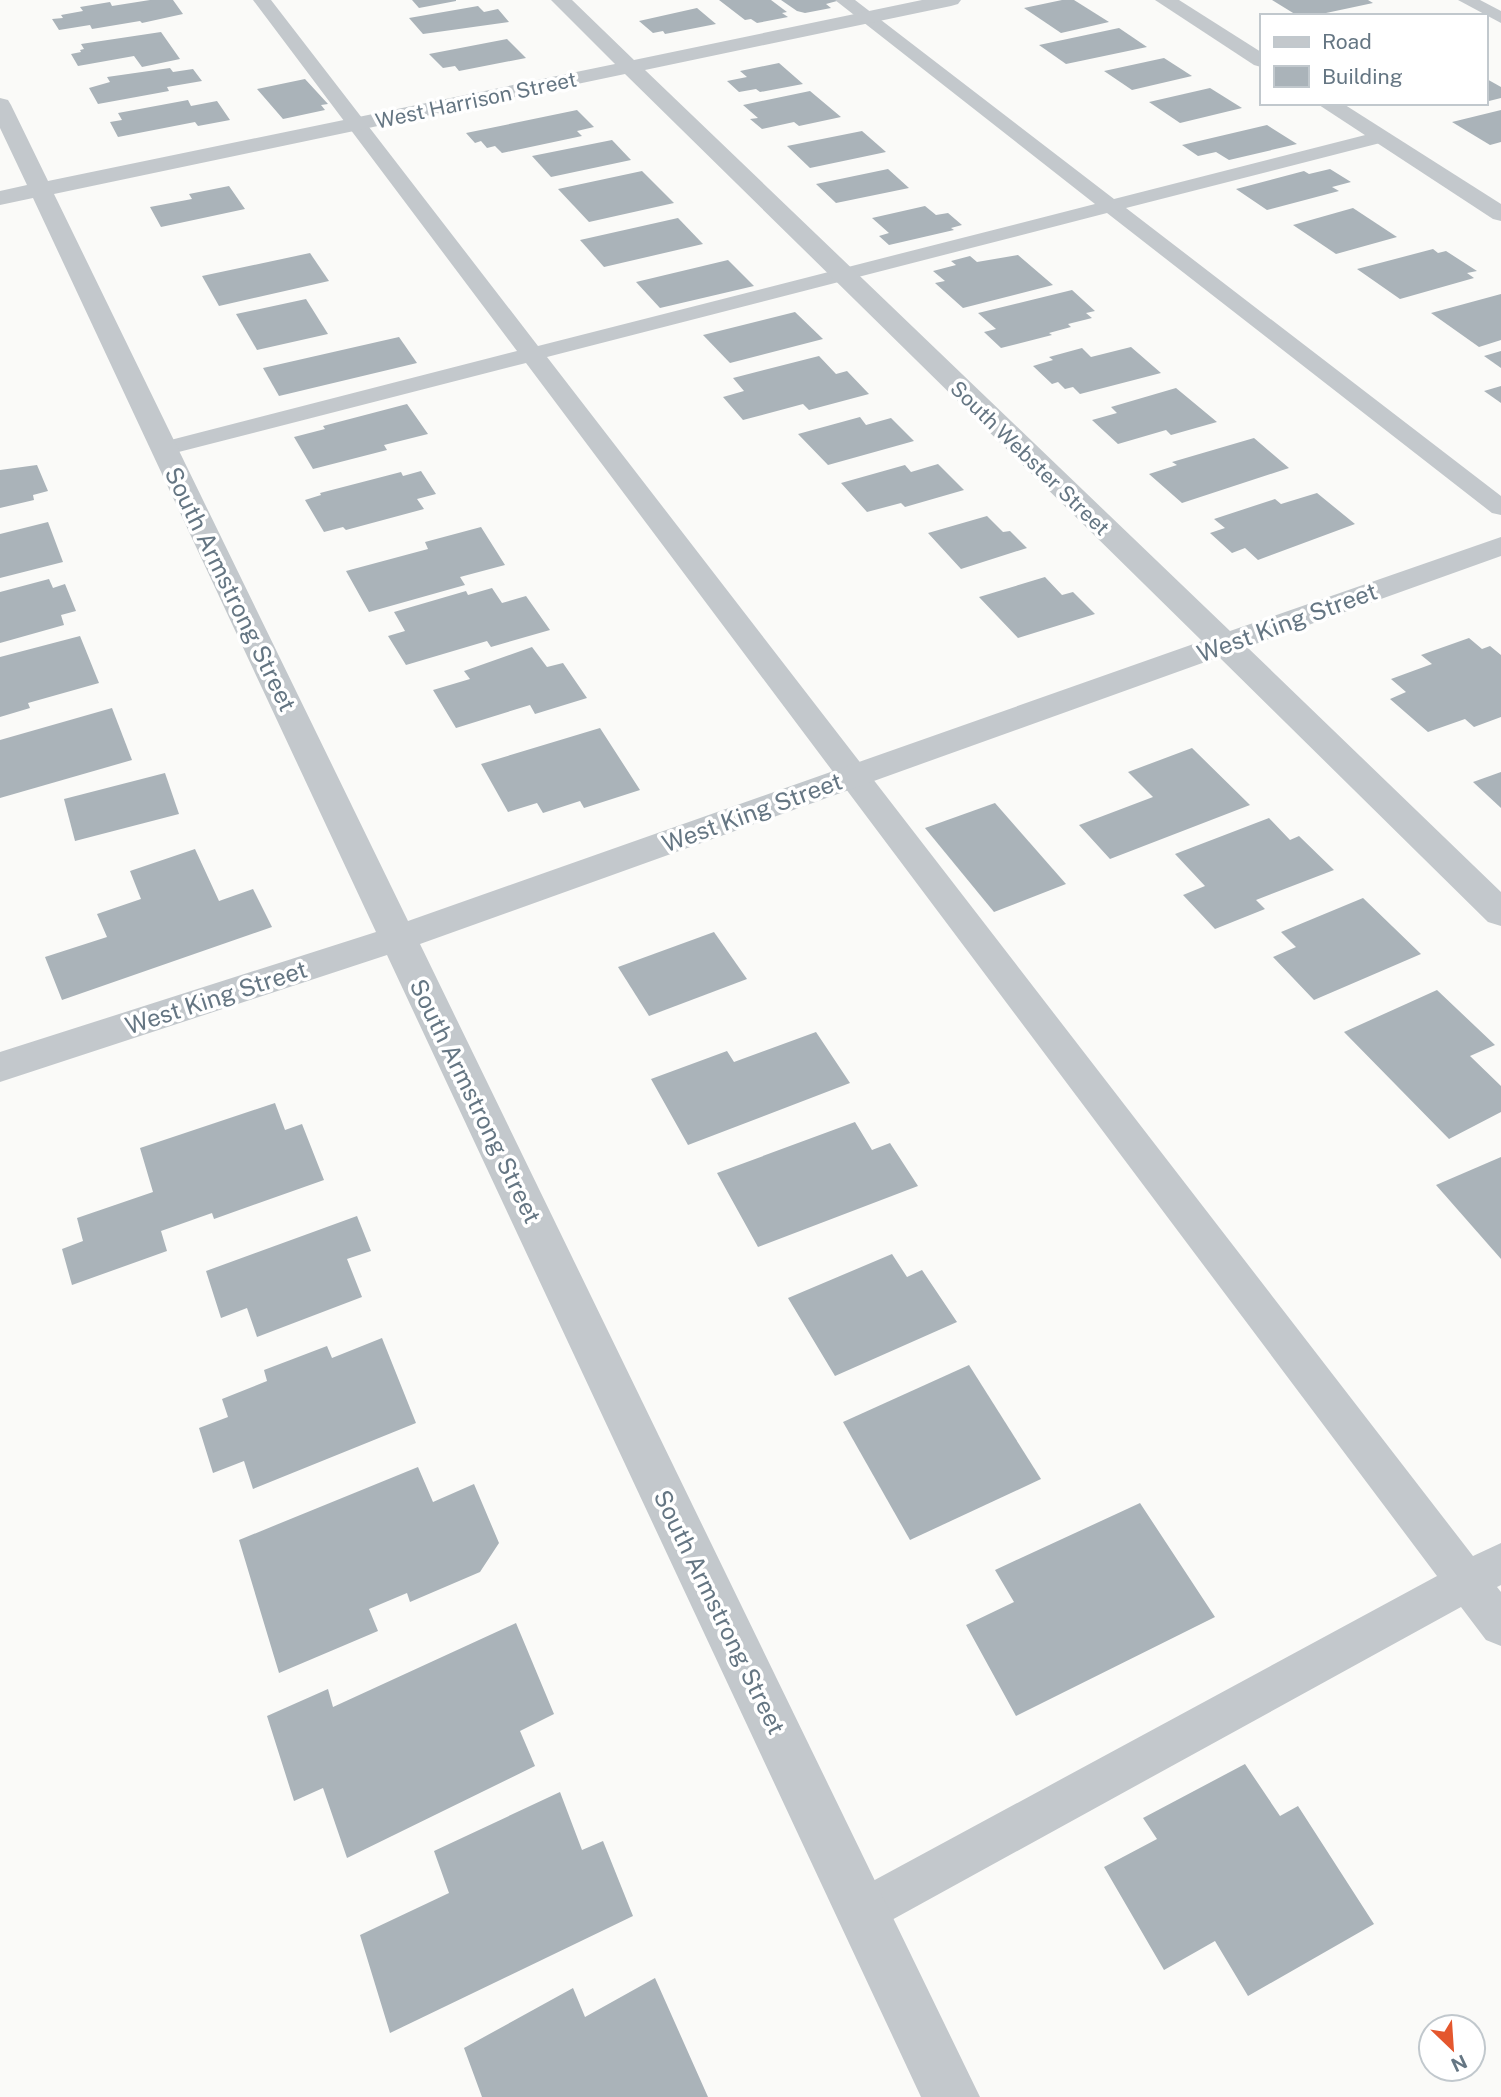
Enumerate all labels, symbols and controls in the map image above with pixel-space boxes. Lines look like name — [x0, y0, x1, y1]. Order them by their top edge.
legend — [1260, 14, 1487, 105]
text: Road — [1322, 29, 1372, 54]
text: Building — [1322, 64, 1403, 89]
street label: West Harrison Street — [373, 66, 579, 134]
street label: South Webster Street — [945, 376, 1115, 540]
street label: South Armstrong Street — [160, 462, 302, 716]
street label: West King Street — [1193, 576, 1381, 668]
street label: West King Street — [658, 766, 846, 858]
street label: West King Street — [122, 954, 310, 1040]
street label: South Armstrong Street — [405, 974, 547, 1228]
street label: South Armstrong Street — [649, 1485, 791, 1739]
north arrow — [1417, 2013, 1487, 2083]
text: N — [1448, 2050, 1471, 2077]

